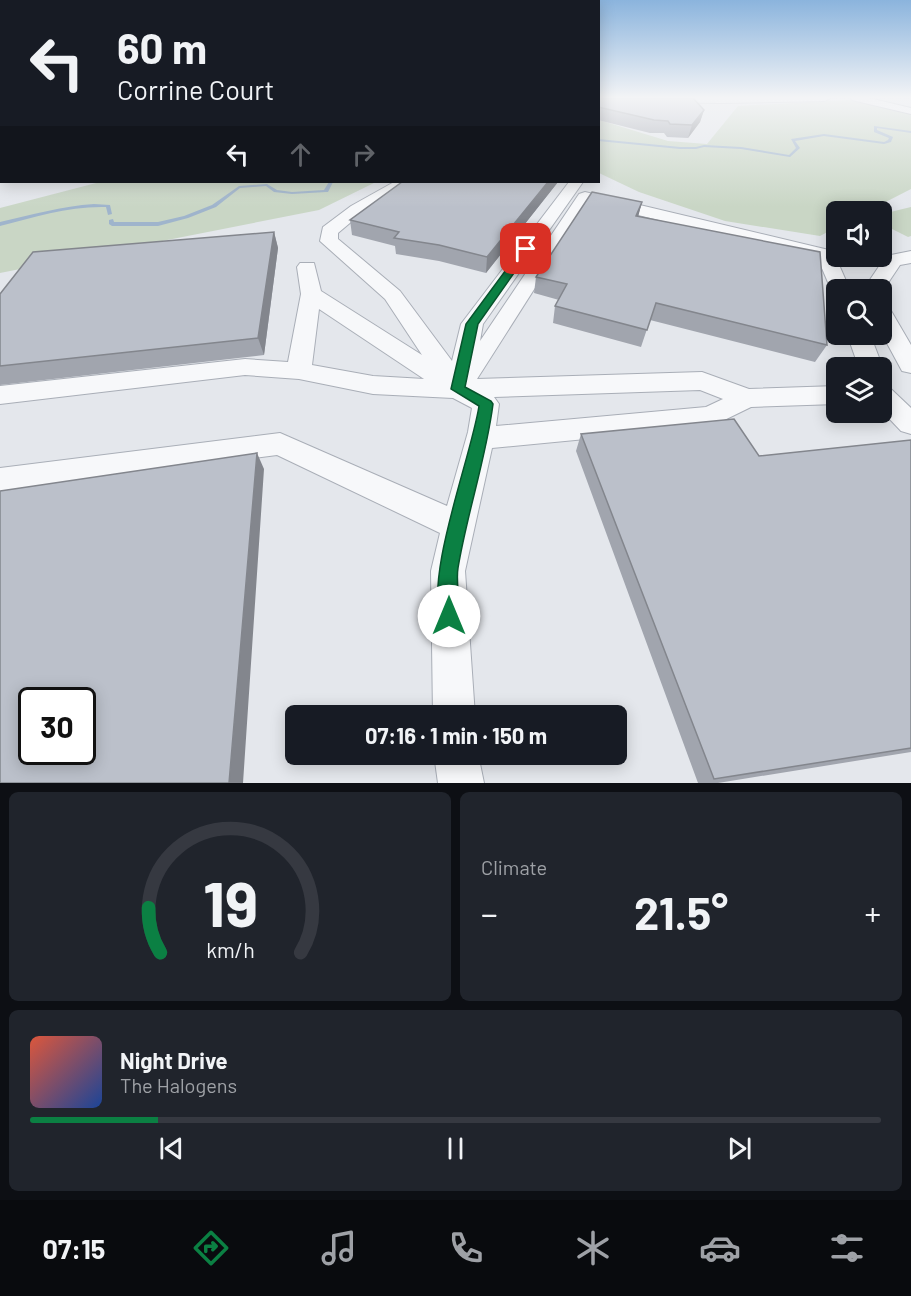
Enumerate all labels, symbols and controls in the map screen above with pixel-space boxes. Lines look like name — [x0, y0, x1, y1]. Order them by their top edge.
text: 60 m — [117, 22, 207, 72]
icon: left — [18, 24, 96, 102]
text: Corrine Court — [117, 73, 274, 105]
icon: left — [221, 138, 254, 171]
icon: ahead — [284, 138, 317, 171]
icon: right — [347, 138, 380, 171]
map controls — [826, 201, 892, 423]
button: sound — [826, 201, 892, 267]
pin — [500, 223, 551, 274]
icon: arrive — [509, 232, 542, 265]
button: search — [826, 279, 892, 345]
button: layers — [826, 357, 892, 423]
position arrow — [417, 584, 481, 648]
speed limit sign: 30 — [18, 687, 96, 765]
text: 07:16 · 1 min · 150 m — [365, 722, 547, 748]
text: Climate — [481, 855, 547, 879]
text: 19 — [202, 865, 258, 939]
text: 21.5° — [634, 885, 728, 939]
text: − — [481, 893, 498, 933]
text: + — [865, 893, 881, 933]
text: km/h — [206, 938, 254, 963]
text: Night Drive — [120, 1047, 228, 1073]
text: The Halogens — [120, 1073, 237, 1097]
icon: previous — [155, 1132, 188, 1165]
icon: pause — [439, 1132, 472, 1165]
icon: next — [723, 1132, 756, 1165]
icon: directions — [190, 1227, 232, 1269]
icon: music — [318, 1227, 360, 1269]
icon: phone — [445, 1227, 487, 1269]
icon: climate — [572, 1227, 614, 1269]
icon: car — [699, 1227, 741, 1269]
icon: filters — [826, 1227, 868, 1269]
text: 07:15 — [43, 1232, 105, 1264]

